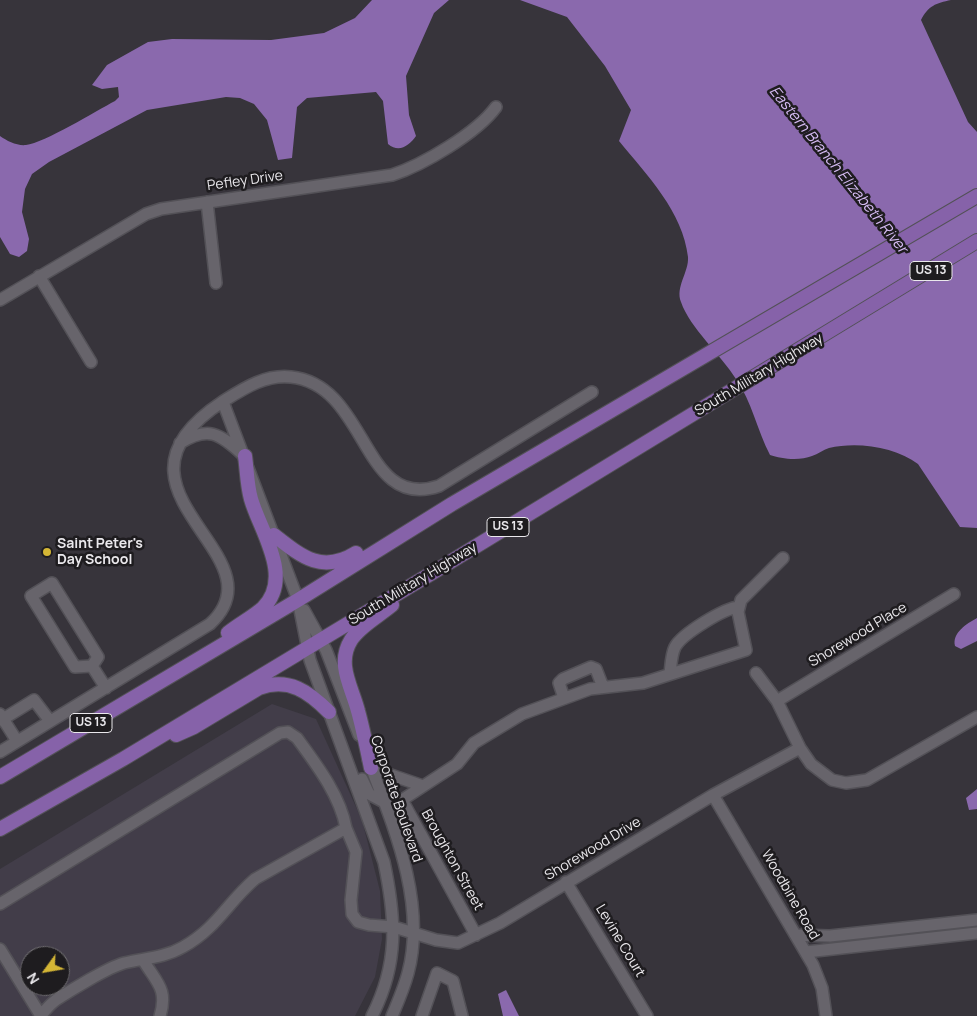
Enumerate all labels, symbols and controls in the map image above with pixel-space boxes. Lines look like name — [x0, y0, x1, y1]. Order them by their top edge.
water label: Eastern Branch Elizabeth River — [765, 83, 911, 257]
street label: Pefley Drive — [206, 167, 284, 195]
road number: US 13 — [910, 262, 952, 280]
street label: South Military Highway — [692, 330, 826, 420]
road number: US 13 — [487, 518, 529, 536]
place label: Saint Peter's Day School — [57, 536, 143, 568]
street label: South Military Highway — [346, 539, 480, 629]
marker: Saint Peter's Day School — [41, 546, 53, 558]
street label: Shorewood Place — [806, 599, 910, 671]
road number: US 13 — [70, 714, 112, 732]
street label: Corporate Boulevard — [366, 733, 426, 865]
street label: Broughton Street — [417, 807, 487, 913]
street label: Shorewood Drive — [542, 814, 644, 884]
street label: Woodbine Road — [757, 847, 823, 943]
street label: Levine Court — [592, 902, 648, 980]
north arrow — [20, 946, 70, 996]
text: N — [22, 969, 43, 988]

